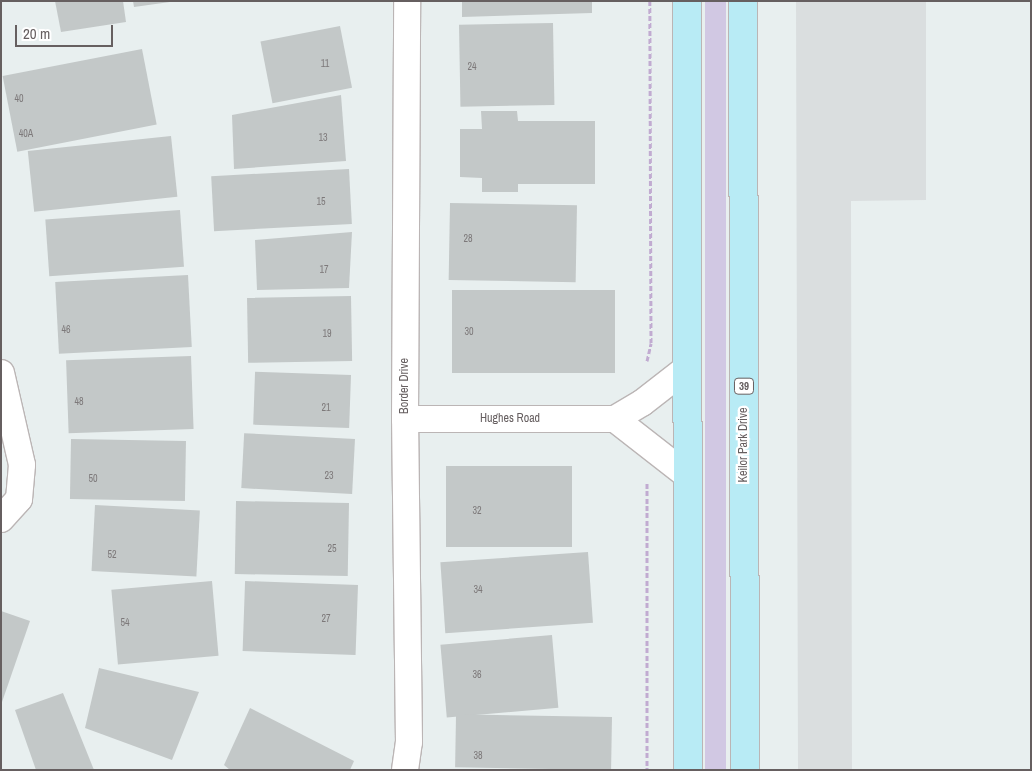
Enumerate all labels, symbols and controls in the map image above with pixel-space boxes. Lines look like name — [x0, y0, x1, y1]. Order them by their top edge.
scale bar — [18, 15, 115, 47]
text: 20 m — [23, 23, 50, 44]
house number: 11 — [321, 58, 329, 70]
house number: 24 — [467, 61, 477, 73]
house number: 40 — [14, 93, 24, 105]
house number: 40A — [19, 128, 33, 140]
house number: 13 — [318, 132, 328, 144]
house number: 15 — [316, 196, 326, 208]
house number: 28 — [463, 233, 473, 245]
house number: 17 — [319, 264, 329, 276]
house number: 46 — [61, 324, 71, 336]
house number: 30 — [464, 326, 474, 338]
house number: 19 — [322, 328, 332, 340]
street label: Border Drive — [398, 358, 412, 414]
road number: 39 — [733, 378, 755, 394]
house number: 48 — [74, 396, 84, 408]
house number: 21 — [321, 402, 331, 414]
street label: Keilor Park Drive — [737, 408, 751, 482]
street label: Hughes Road — [480, 412, 540, 426]
house number: 23 — [324, 470, 334, 482]
house number: 50 — [88, 473, 98, 485]
house number: 32 — [472, 505, 482, 517]
house number: 25 — [327, 543, 337, 555]
house number: 52 — [107, 549, 117, 561]
house number: 34 — [473, 584, 483, 596]
house number: 27 — [321, 613, 331, 625]
house number: 54 — [120, 617, 130, 629]
house number: 36 — [472, 669, 482, 681]
house number: 38 — [473, 750, 483, 762]

